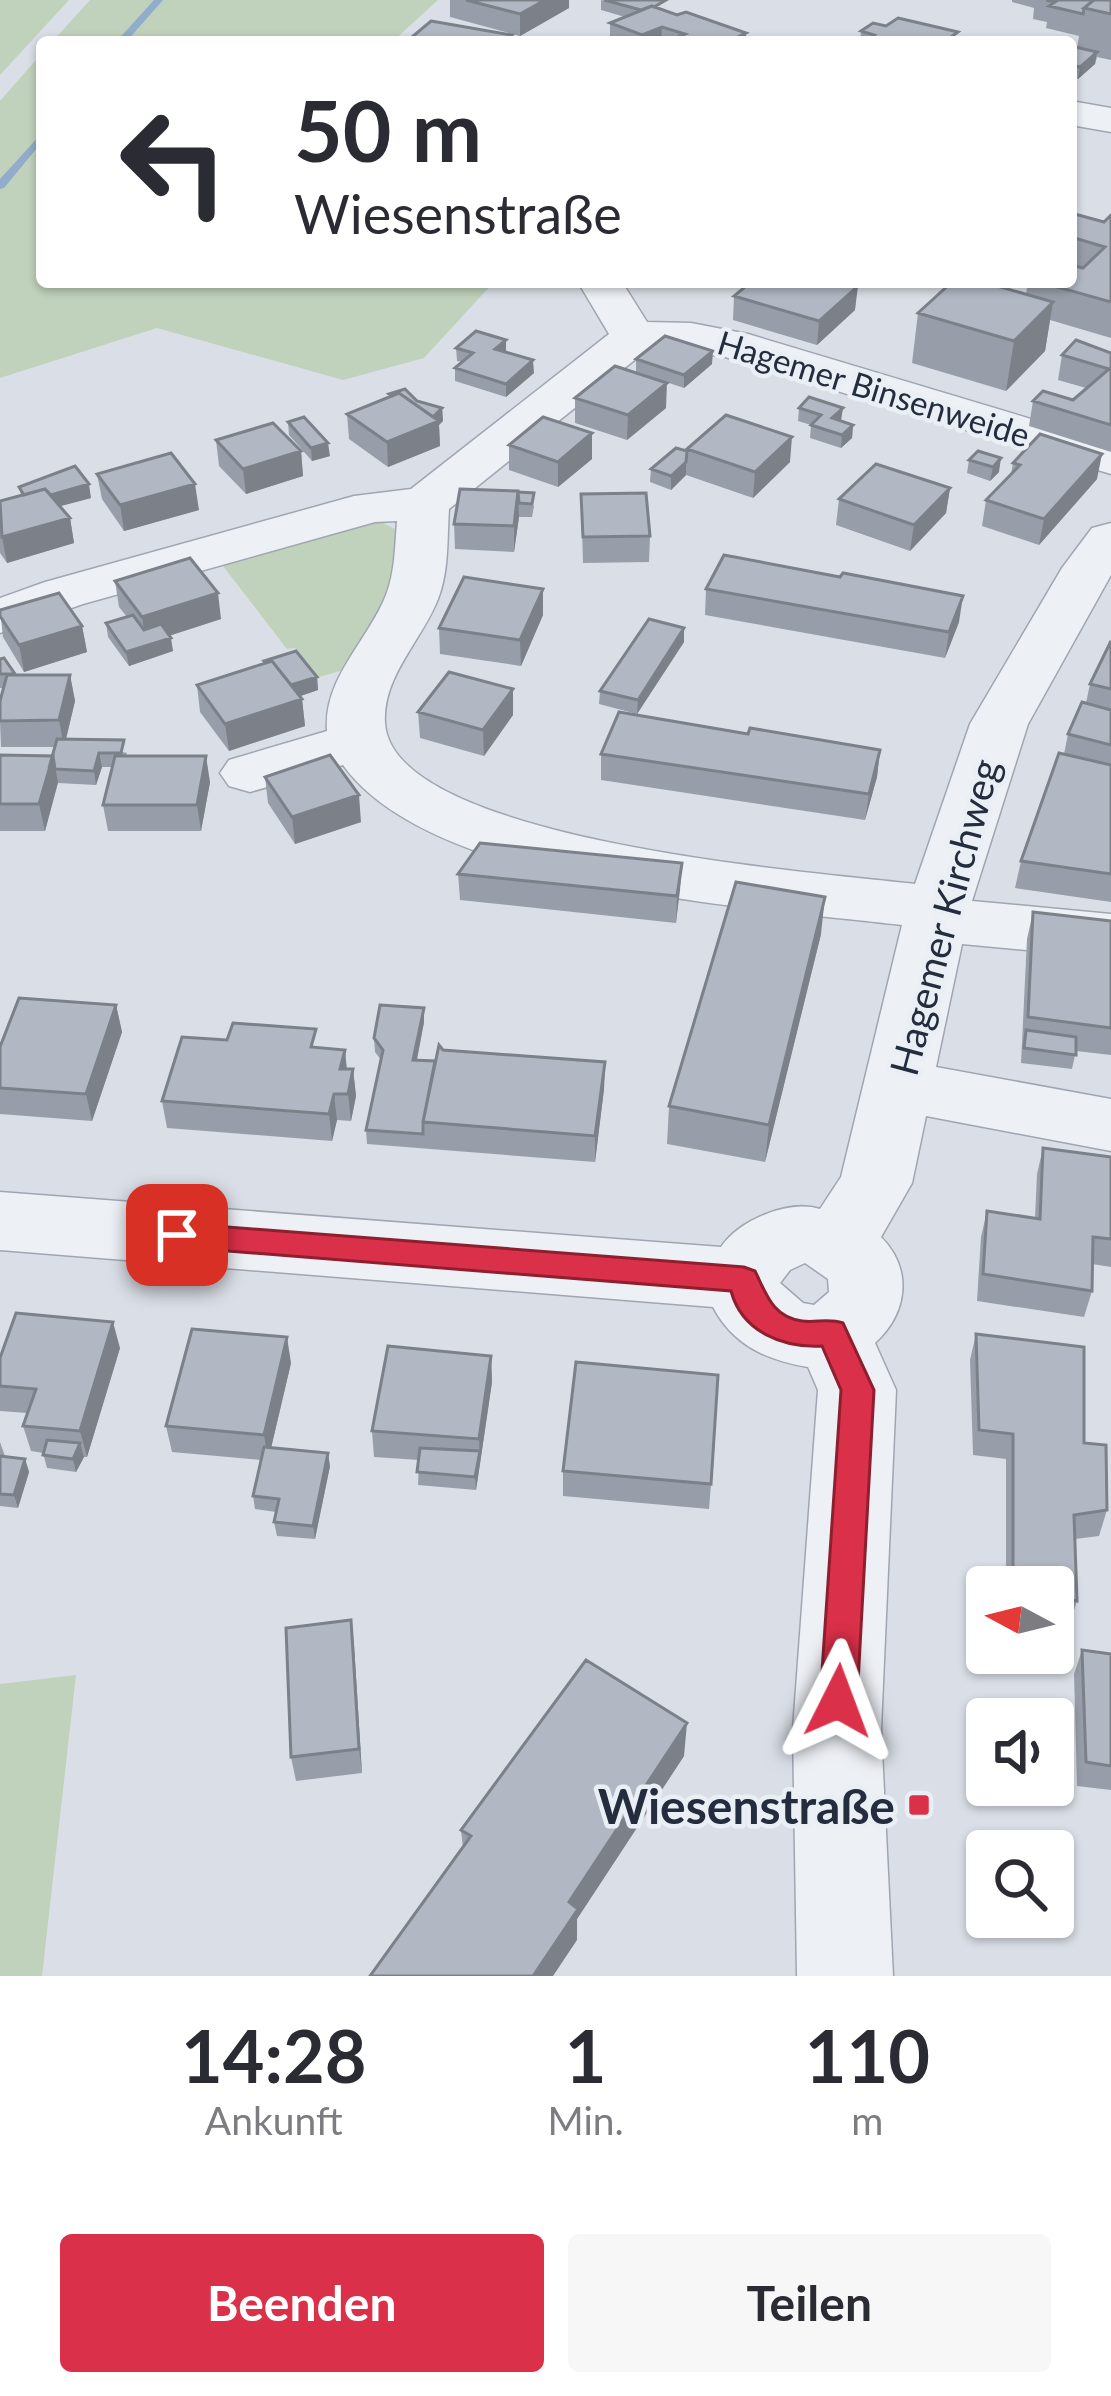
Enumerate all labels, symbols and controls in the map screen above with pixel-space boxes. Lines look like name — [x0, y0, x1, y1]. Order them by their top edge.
text: 50 m — [294, 79, 482, 180]
icon: left — [96, 84, 252, 240]
text: Wiesenstraße — [294, 181, 622, 246]
street label: Hagemer Binsenweide — [713, 322, 1035, 454]
street label: Hagemer Kirchweg — [880, 754, 1008, 1080]
pin — [126, 1184, 228, 1286]
icon: arrive — [144, 1202, 210, 1268]
north arrow — [966, 1566, 1074, 1674]
map controls — [966, 1566, 1074, 1938]
position arrow — [775, 1638, 901, 1764]
button: sound — [966, 1698, 1074, 1806]
place label: Wiesenstraße — [598, 1777, 895, 1834]
marker: Wiesenstraße — [906, 1792, 932, 1818]
button: search — [966, 1830, 1074, 1938]
text: 14:28 — [181, 2012, 367, 2098]
text: 1 — [565, 2012, 607, 2098]
text: 110 — [805, 2012, 930, 2098]
text: Ankunft — [205, 2097, 343, 2143]
text: Min. — [548, 2097, 624, 2143]
text: m — [851, 2097, 883, 2143]
button: Beenden — [60, 2234, 544, 2372]
button: Teilen — [568, 2234, 1051, 2372]

